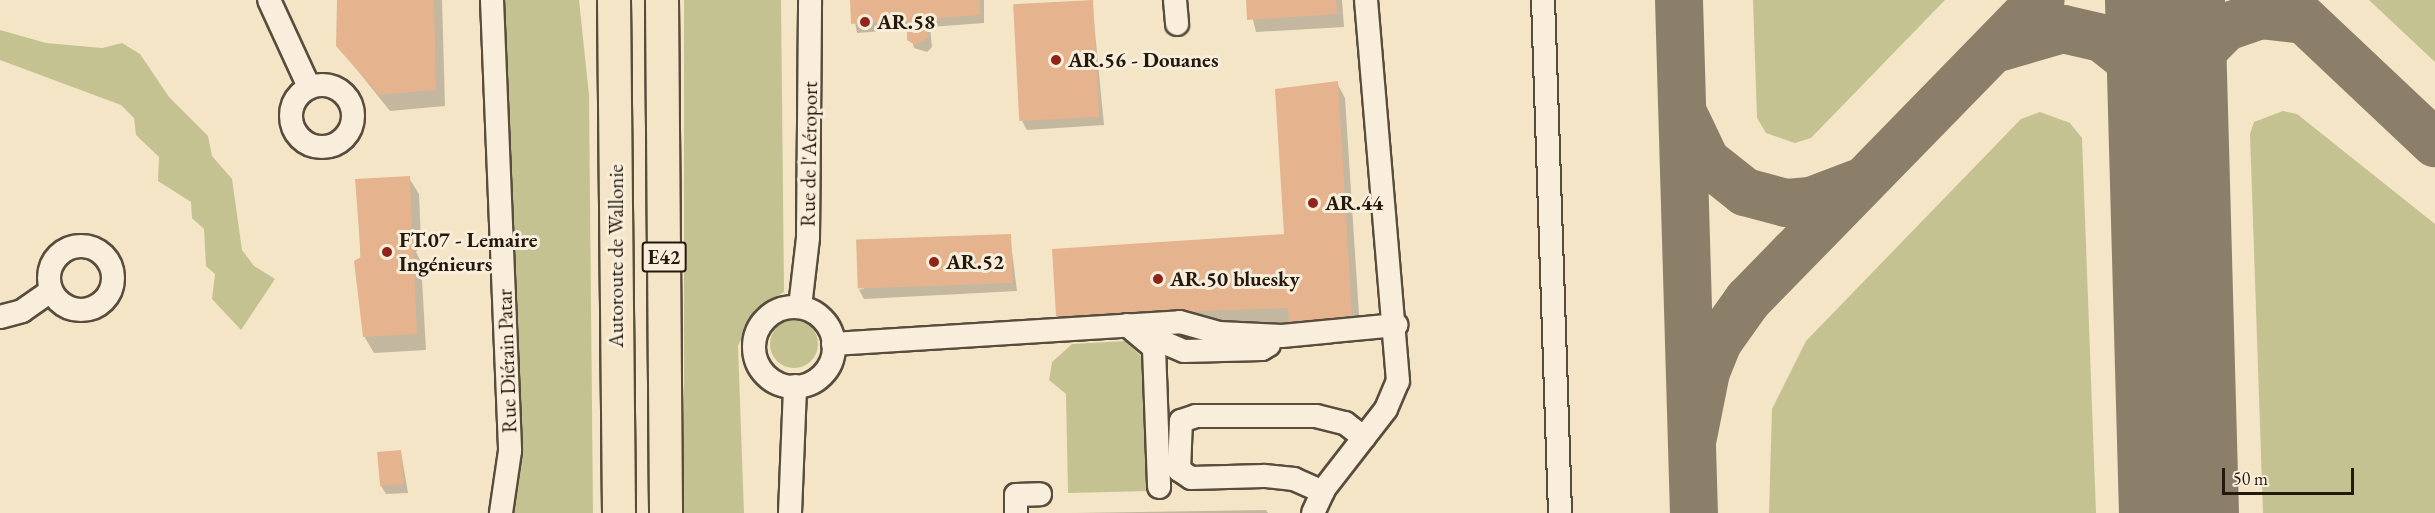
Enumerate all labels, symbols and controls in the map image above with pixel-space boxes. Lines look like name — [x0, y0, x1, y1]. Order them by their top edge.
place label: AR.58 — [877, 9, 935, 35]
marker: AR.58 — [858, 15, 872, 29]
place label: AR.56 - Douanes — [1068, 47, 1218, 73]
marker: AR.56 - Douanes — [1049, 53, 1063, 67]
street label: Rue de l'Aéroport — [795, 81, 823, 227]
street label: Autoroute de Wallonie — [603, 164, 629, 348]
place label: AR.44 — [1325, 190, 1383, 216]
marker: AR.44 — [1306, 196, 1320, 210]
place label: FT.07 - Lemaire Ingénieurs — [399, 227, 537, 277]
road number: E42 — [642, 240, 686, 274]
marker: FT.07 - Lemaire Ingénieurs — [380, 245, 394, 259]
place label: AR.52 — [946, 249, 1004, 275]
marker: AR.52 — [927, 255, 941, 269]
place label: AR.50 bluesky — [1170, 266, 1300, 292]
marker: AR.50 bluesky — [1151, 272, 1165, 286]
street label: Rue Diérain Patar — [492, 288, 522, 434]
scale bar — [2225, 456, 2357, 494]
text: 50 m — [2233, 467, 2268, 490]

